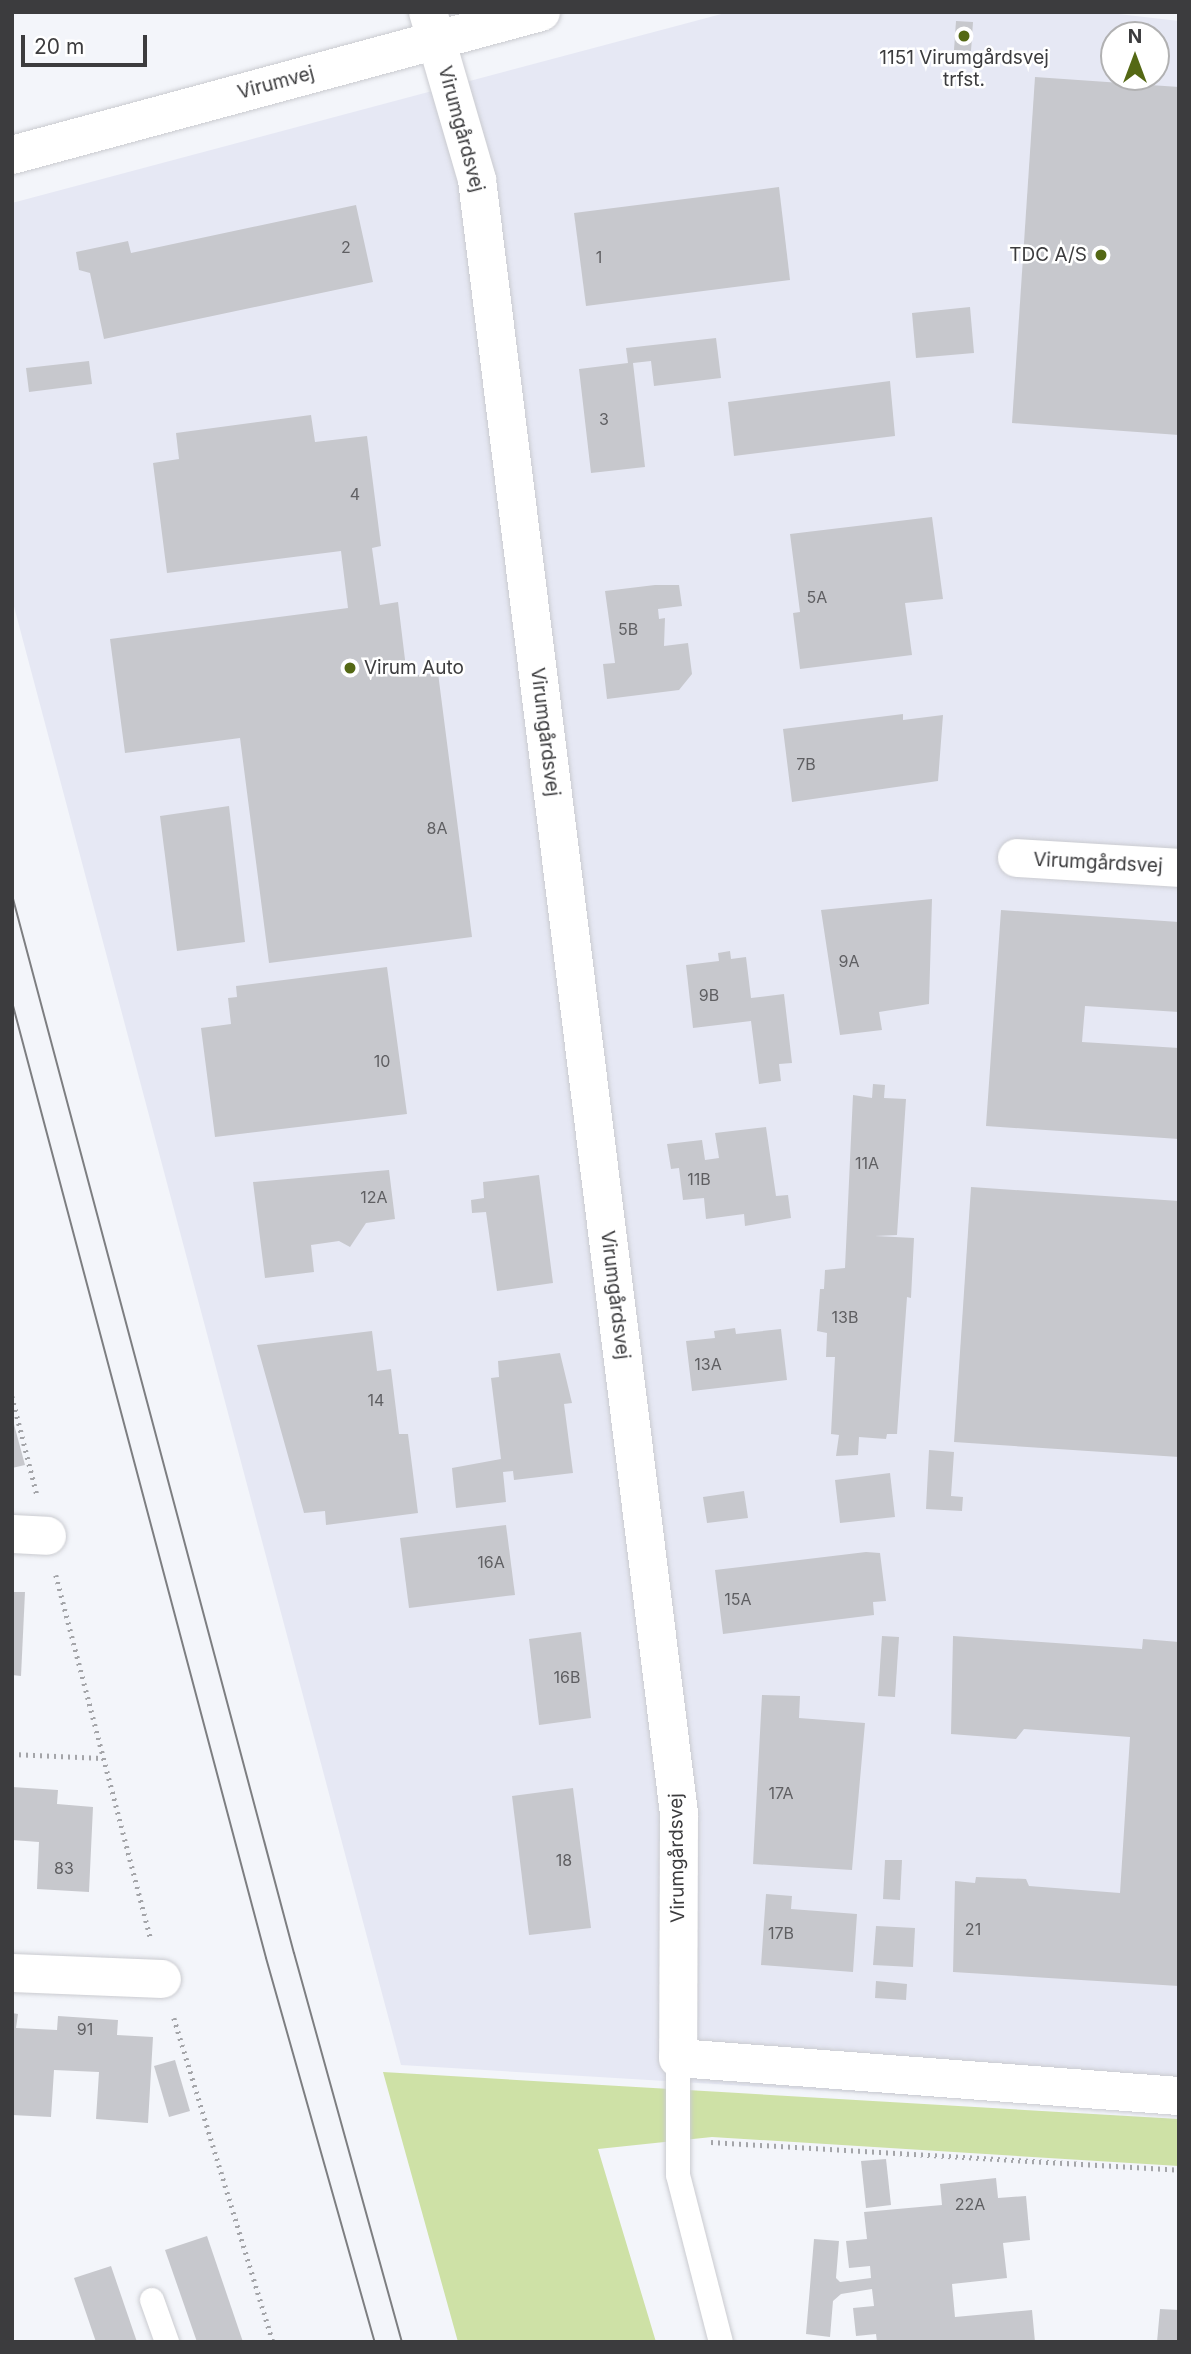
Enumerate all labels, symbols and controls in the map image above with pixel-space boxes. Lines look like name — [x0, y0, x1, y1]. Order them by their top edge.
scale bar — [24, 21, 150, 65]
north arrow — [1100, 21, 1170, 91]
text: N — [1128, 25, 1142, 48]
marker: 1151 Virumgårdsvej trfst. — [956, 28, 972, 44]
text: 20 m — [34, 34, 84, 59]
place label: 1151 Virumgårdsvej trfst. — [879, 47, 1049, 91]
street label: Virumvej — [235, 62, 317, 104]
street label: Virumgårdsvej — [433, 63, 489, 195]
house number: 2 — [341, 237, 351, 257]
place label: TDC A/S — [1009, 244, 1087, 266]
house number: 1 — [596, 247, 602, 267]
marker: TDC A/S — [1093, 247, 1109, 263]
house number: 3 — [599, 409, 609, 429]
house number: 4 — [350, 484, 360, 504]
house number: 5A — [807, 587, 827, 607]
house number: 5B — [618, 619, 638, 639]
place label: Virum Auto — [364, 657, 464, 679]
marker: Virum Auto — [342, 660, 358, 676]
street label: Virumgårdsvej — [526, 666, 564, 798]
house number: 7B — [796, 754, 816, 774]
house number: 8A — [427, 818, 447, 838]
street label: Virumgårdsvej — [1033, 848, 1163, 878]
house number: 9A — [839, 951, 859, 971]
house number: 9B — [699, 985, 719, 1005]
house number: 10 — [374, 1051, 390, 1071]
house number: 11A — [855, 1153, 879, 1173]
house number: 11B — [687, 1169, 711, 1189]
house number: 12A — [360, 1187, 388, 1207]
street label: Virumgårdsvej — [596, 1229, 634, 1361]
house number: 13B — [832, 1307, 858, 1327]
house number: 13A — [694, 1354, 722, 1374]
house number: 14 — [368, 1390, 384, 1410]
house number: 16A — [477, 1552, 505, 1572]
house number: 15A — [724, 1589, 752, 1609]
house number: 16B — [554, 1667, 580, 1687]
house number: 17A — [769, 1783, 793, 1803]
street label: Virumgårdsvej — [664, 1793, 690, 1923]
house number: 18 — [556, 1850, 572, 1870]
house number: 83 — [54, 1858, 74, 1878]
house number: 21 — [965, 1919, 981, 1939]
house number: 17B — [768, 1923, 794, 1943]
house number: 91 — [77, 2019, 93, 2039]
house number: 22A — [955, 2194, 985, 2214]

